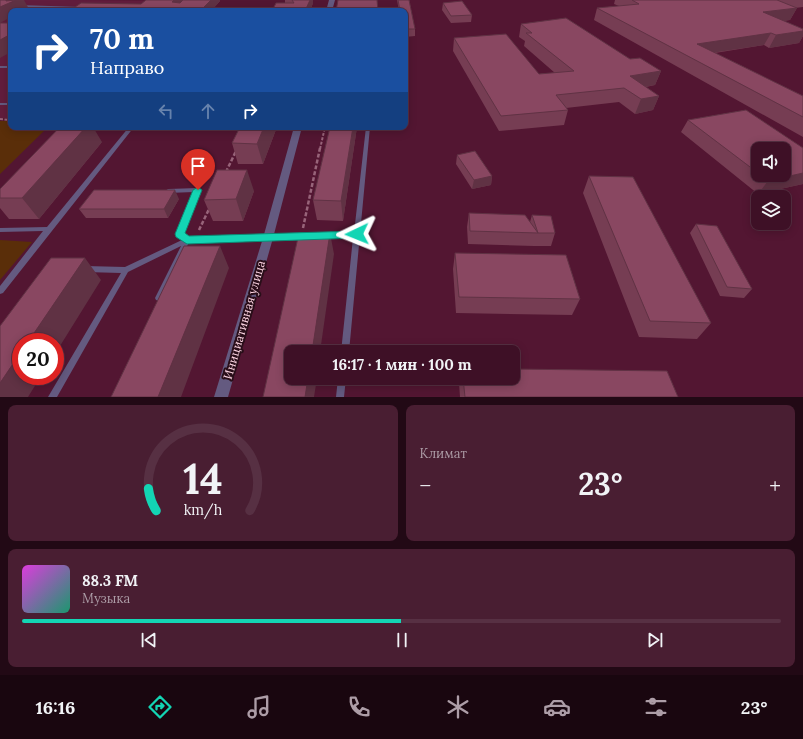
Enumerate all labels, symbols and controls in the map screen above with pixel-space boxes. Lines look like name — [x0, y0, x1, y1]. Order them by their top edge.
text: 70 m — [90, 21, 154, 57]
icon: right — [24, 24, 76, 76]
text: Направо — [90, 56, 164, 79]
icon: left — [155, 100, 177, 122]
icon: ahead — [197, 100, 219, 122]
icon: right — [239, 100, 261, 122]
map controls — [751, 142, 791, 230]
button: sound — [751, 142, 791, 182]
pin — [181, 149, 215, 190]
icon: arrive — [187, 155, 209, 177]
button: layers — [751, 190, 791, 230]
position arrow — [336, 213, 378, 255]
street label: Инициативная улица — [220, 259, 268, 381]
speed limit sign: 20 — [12, 333, 64, 385]
text: 16:17 · 1 мин · 100 m — [333, 355, 471, 374]
text: Климат — [420, 445, 467, 462]
text: 14 — [183, 452, 223, 505]
text: 23° — [578, 465, 622, 503]
text: − — [420, 471, 431, 499]
text: + — [769, 471, 781, 499]
text: km/h — [183, 501, 222, 520]
text: 88.3 FM — [82, 571, 138, 590]
text: Музыка — [82, 590, 130, 607]
icon: previous — [138, 629, 160, 651]
icon: pause — [391, 629, 413, 651]
icon: next — [644, 629, 666, 651]
icon: directions — [146, 693, 174, 721]
icon: music — [245, 693, 273, 721]
icon: phone — [345, 693, 373, 721]
icon: climate — [444, 693, 472, 721]
icon: car — [543, 693, 571, 721]
icon: filters — [642, 693, 670, 721]
text: 16:16 — [36, 696, 75, 719]
text: 23° — [741, 696, 767, 719]

